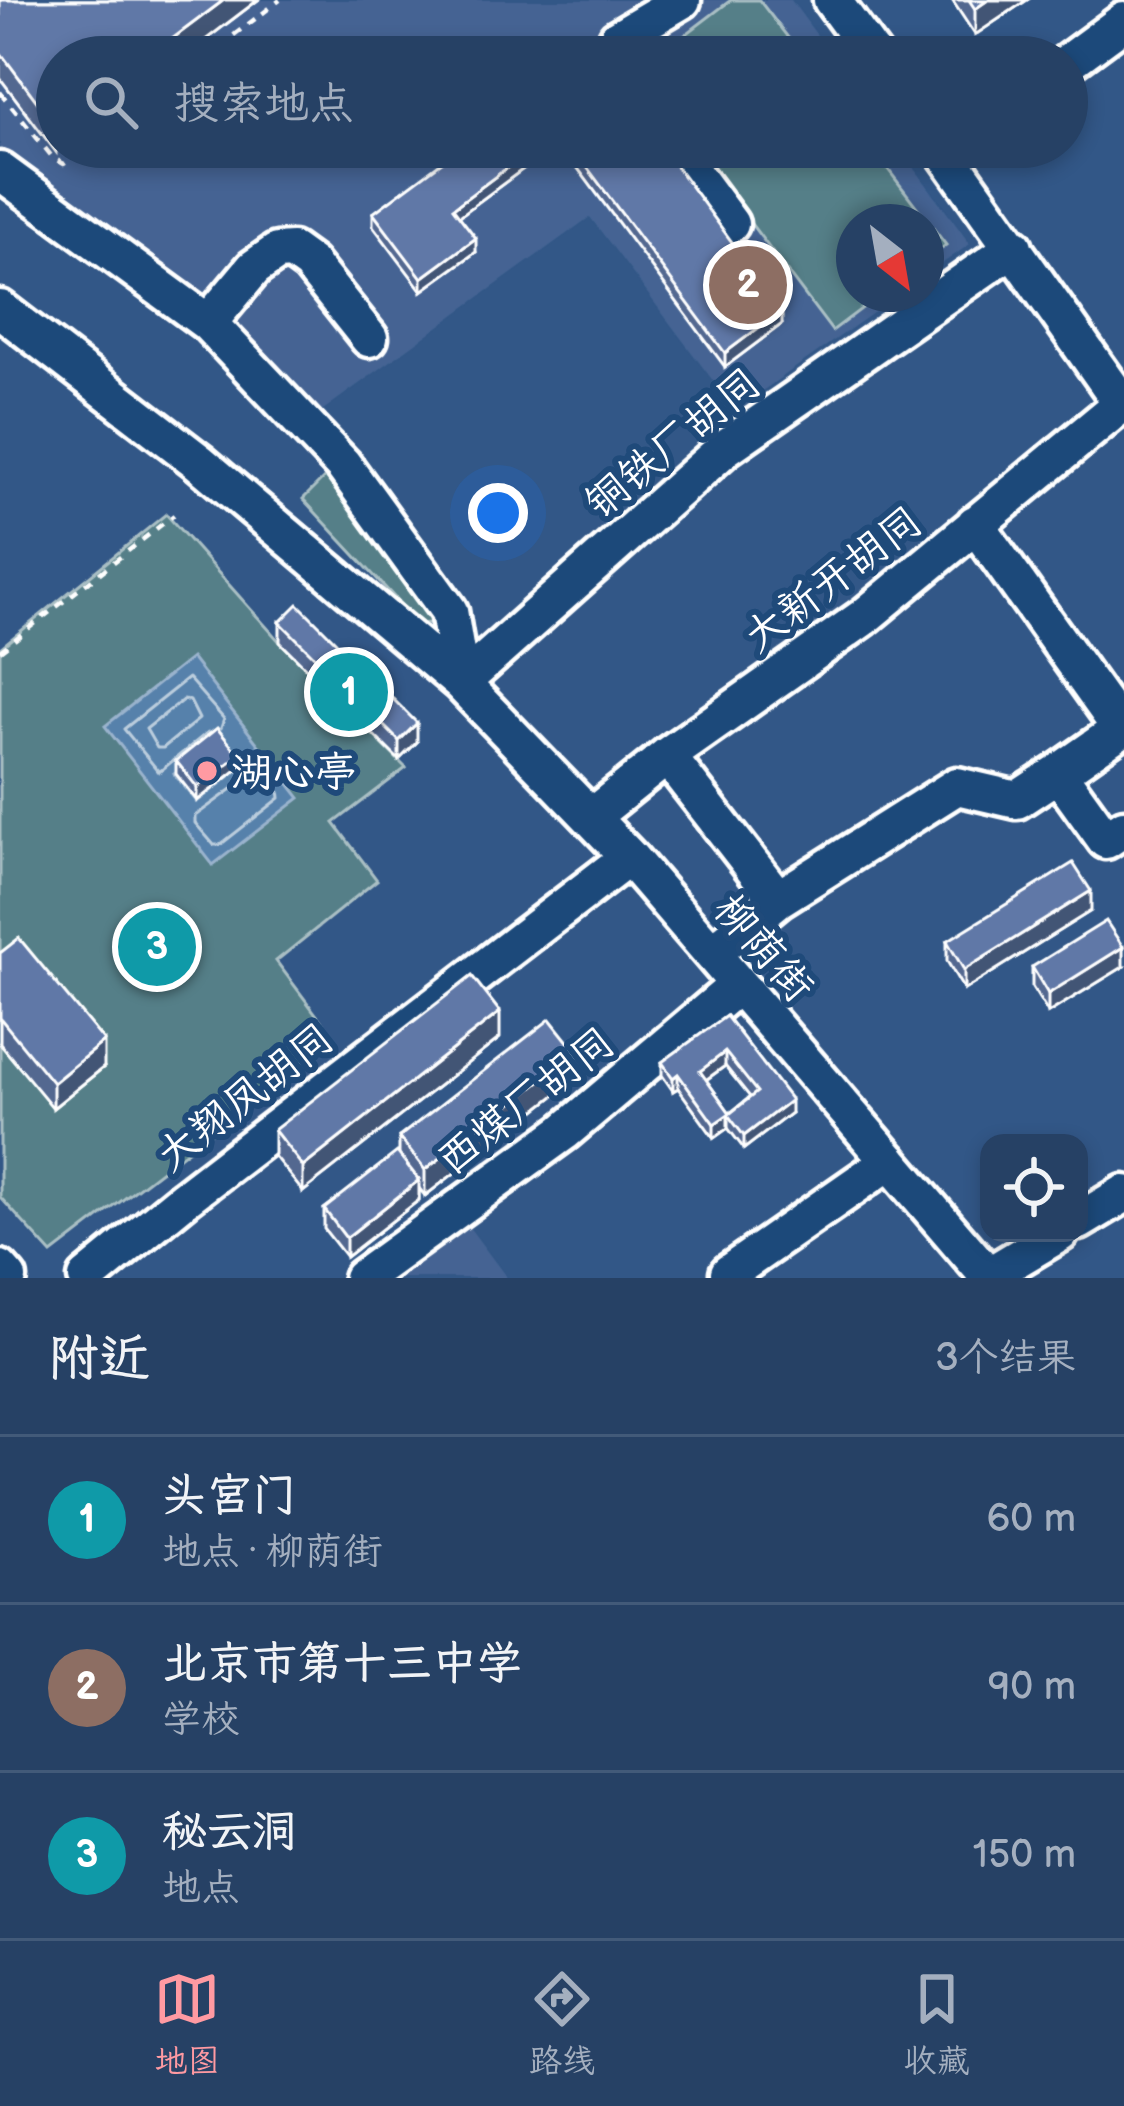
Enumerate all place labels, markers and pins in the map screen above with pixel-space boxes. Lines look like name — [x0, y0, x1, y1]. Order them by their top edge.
pin: 2 — [709, 240, 787, 330]
pin: 1 — [310, 647, 388, 737]
place label: 湖心亭 — [231, 748, 357, 799]
marker: 湖心亭 — [194, 758, 220, 784]
pin: 3 — [118, 902, 196, 992]

